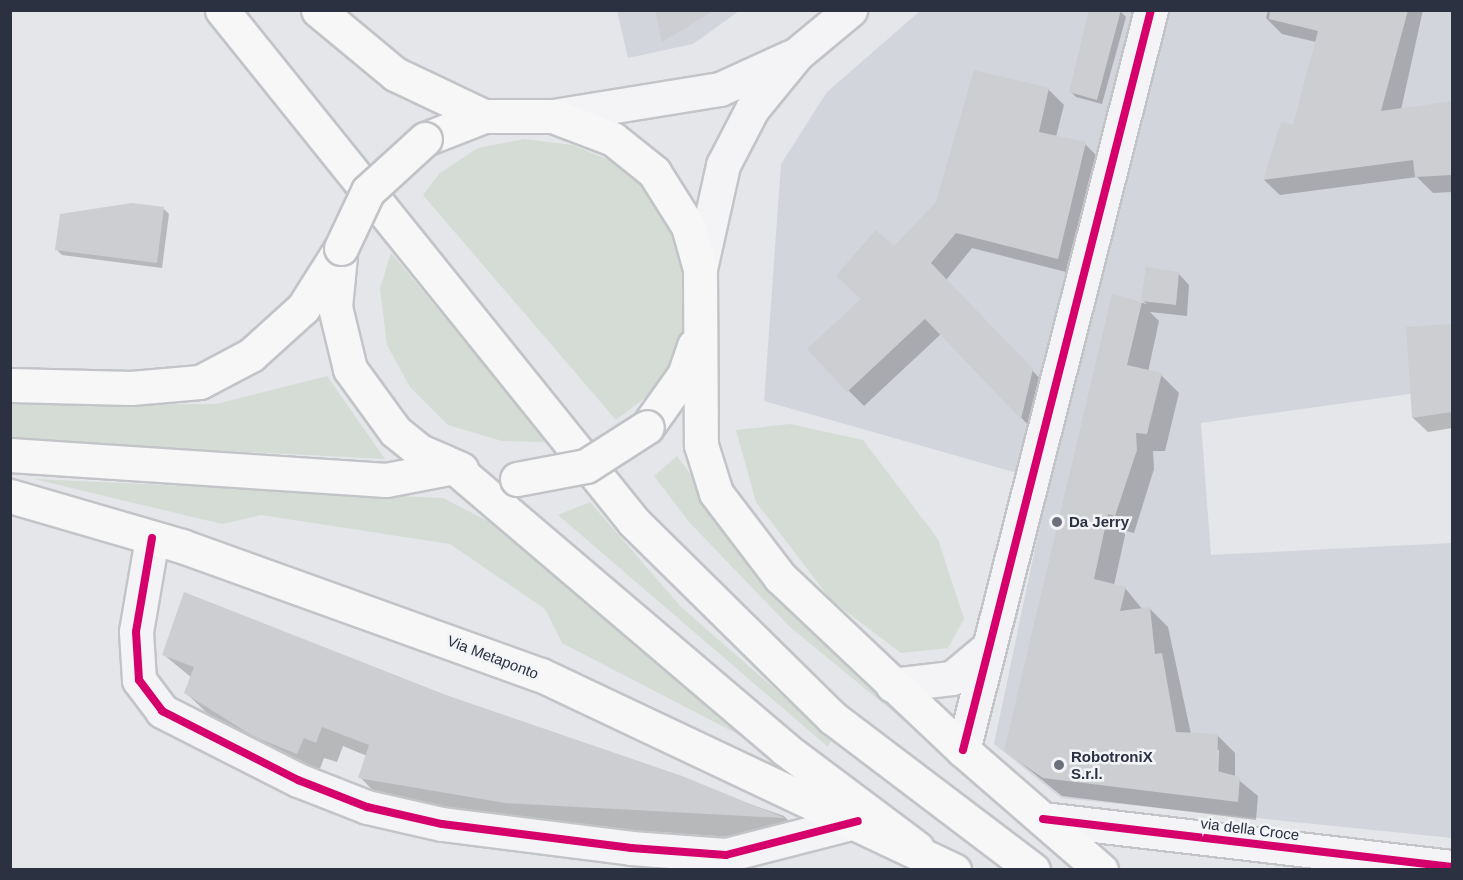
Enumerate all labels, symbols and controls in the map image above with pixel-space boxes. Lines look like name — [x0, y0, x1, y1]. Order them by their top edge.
place label: Da Jerry — [1069, 513, 1129, 531]
marker: Da Jerry — [1050, 515, 1064, 529]
street label: Via Metaponto — [445, 631, 541, 683]
place label: RobotroniX S.r.l. — [1071, 747, 1153, 782]
marker: RobotroniX S.r.l. — [1052, 758, 1066, 772]
street label: via della Croce — [1200, 814, 1300, 844]

